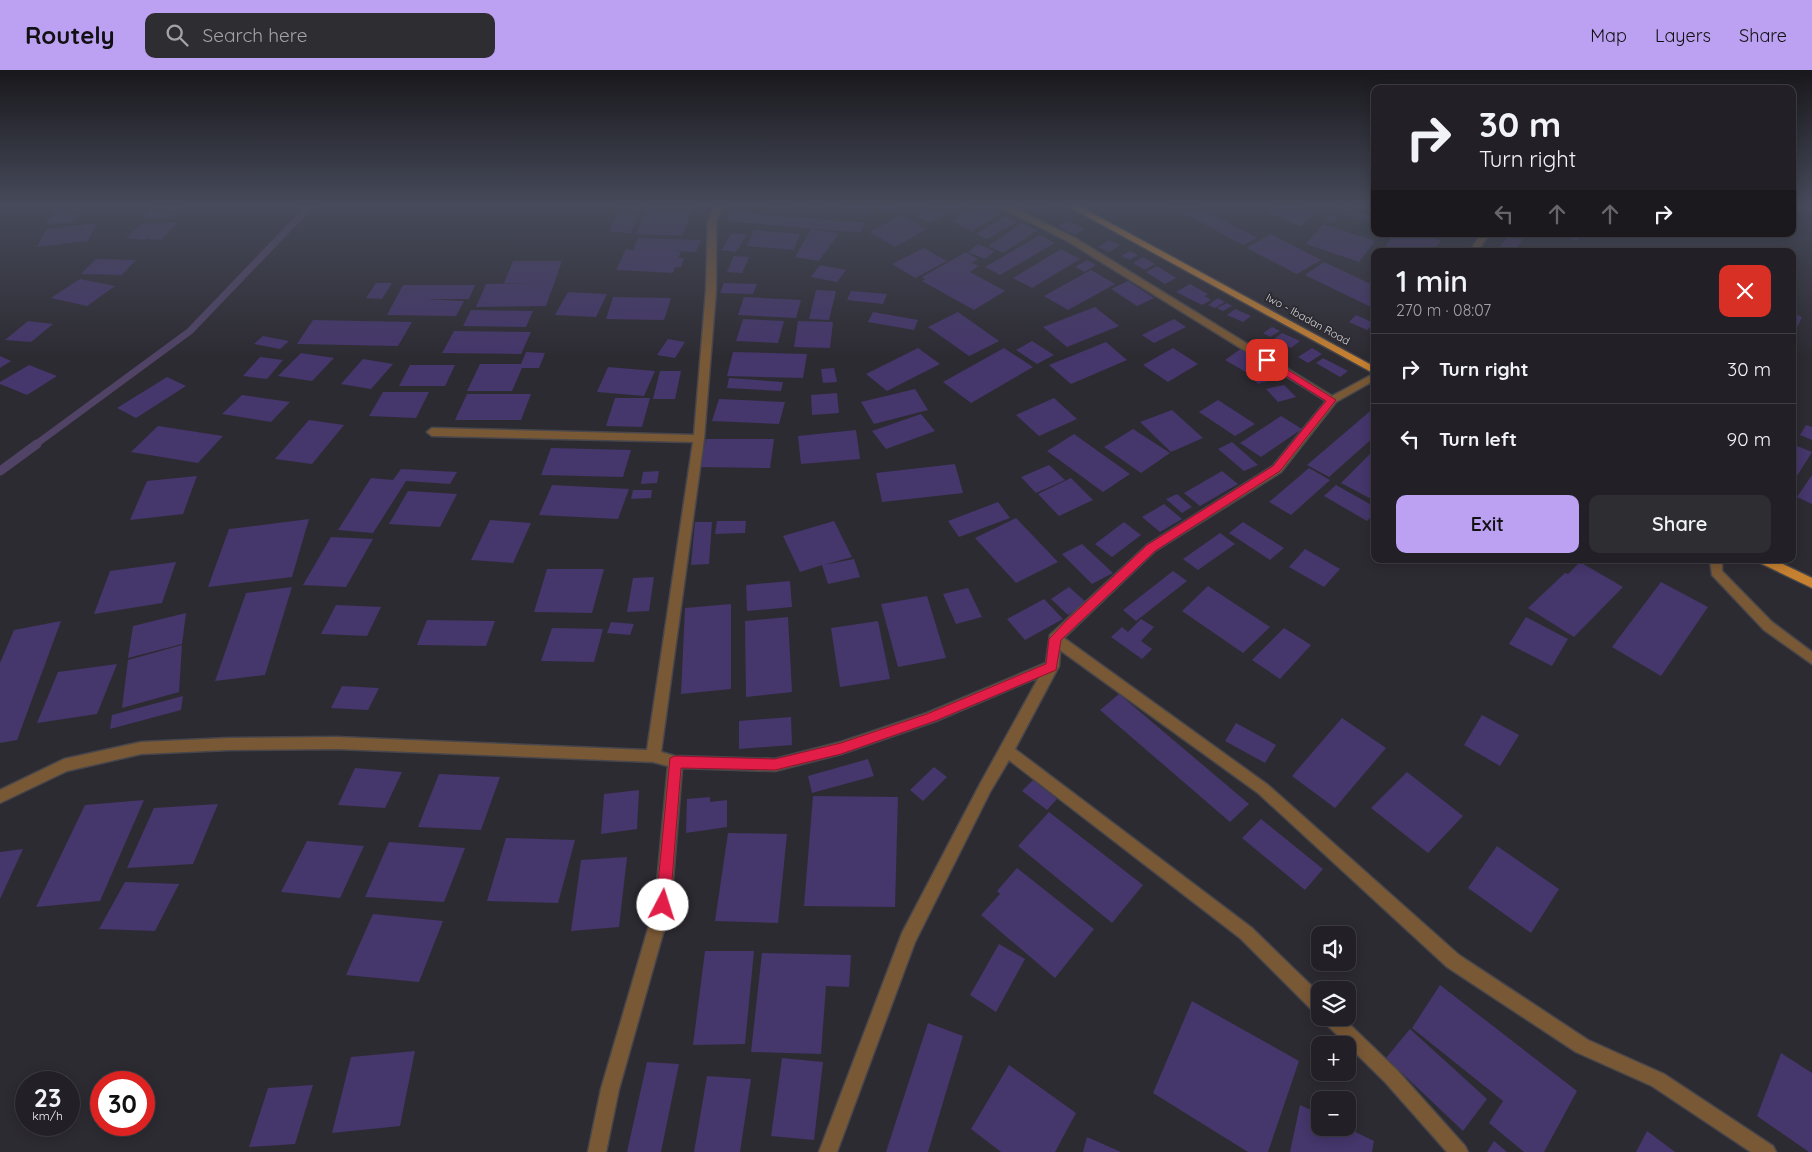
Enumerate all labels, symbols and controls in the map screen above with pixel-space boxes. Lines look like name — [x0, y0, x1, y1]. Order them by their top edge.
search box — [145, 13, 495, 58]
text: Routely — [25, 20, 115, 50]
icon: search — [163, 21, 191, 49]
text: Search here — [203, 23, 307, 47]
text: Map — [1590, 24, 1627, 47]
text: Layers — [1655, 24, 1711, 47]
text: Share — [1739, 24, 1787, 47]
text: 30 m — [1479, 102, 1561, 146]
icon: right — [1396, 105, 1461, 170]
text: Turn right — [1479, 145, 1576, 173]
icon: left — [1490, 200, 1518, 228]
icon: ahead — [1543, 200, 1571, 228]
icon: ahead — [1596, 200, 1624, 228]
icon: right — [1649, 200, 1677, 228]
text: 1 min — [1396, 262, 1468, 300]
button: close — [1719, 265, 1771, 317]
street label: Iwo - Ibadan Road — [1263, 290, 1353, 348]
text: 270 m · 08:07 — [1396, 300, 1491, 320]
pin — [1246, 339, 1288, 381]
icon: arrive — [1253, 346, 1281, 374]
icon: right — [1396, 355, 1424, 383]
text: Turn right — [1439, 357, 1528, 381]
text: 30 m — [1727, 357, 1771, 381]
icon: left — [1396, 425, 1424, 453]
text: Turn left — [1439, 427, 1517, 451]
text: 90 m — [1727, 427, 1771, 451]
button: Exit — [1396, 495, 1579, 553]
button: Share — [1589, 495, 1771, 553]
position arrow — [636, 878, 688, 930]
map controls — [1311, 926, 1356, 1136]
button: sound — [1311, 926, 1356, 971]
button: layers — [1311, 981, 1356, 1026]
button: + — [1311, 1036, 1356, 1081]
speed limit sign: 30 — [90, 1071, 155, 1136]
text: 23 — [34, 1082, 61, 1113]
button: − — [1311, 1091, 1356, 1136]
text: km/h — [32, 1108, 63, 1123]

